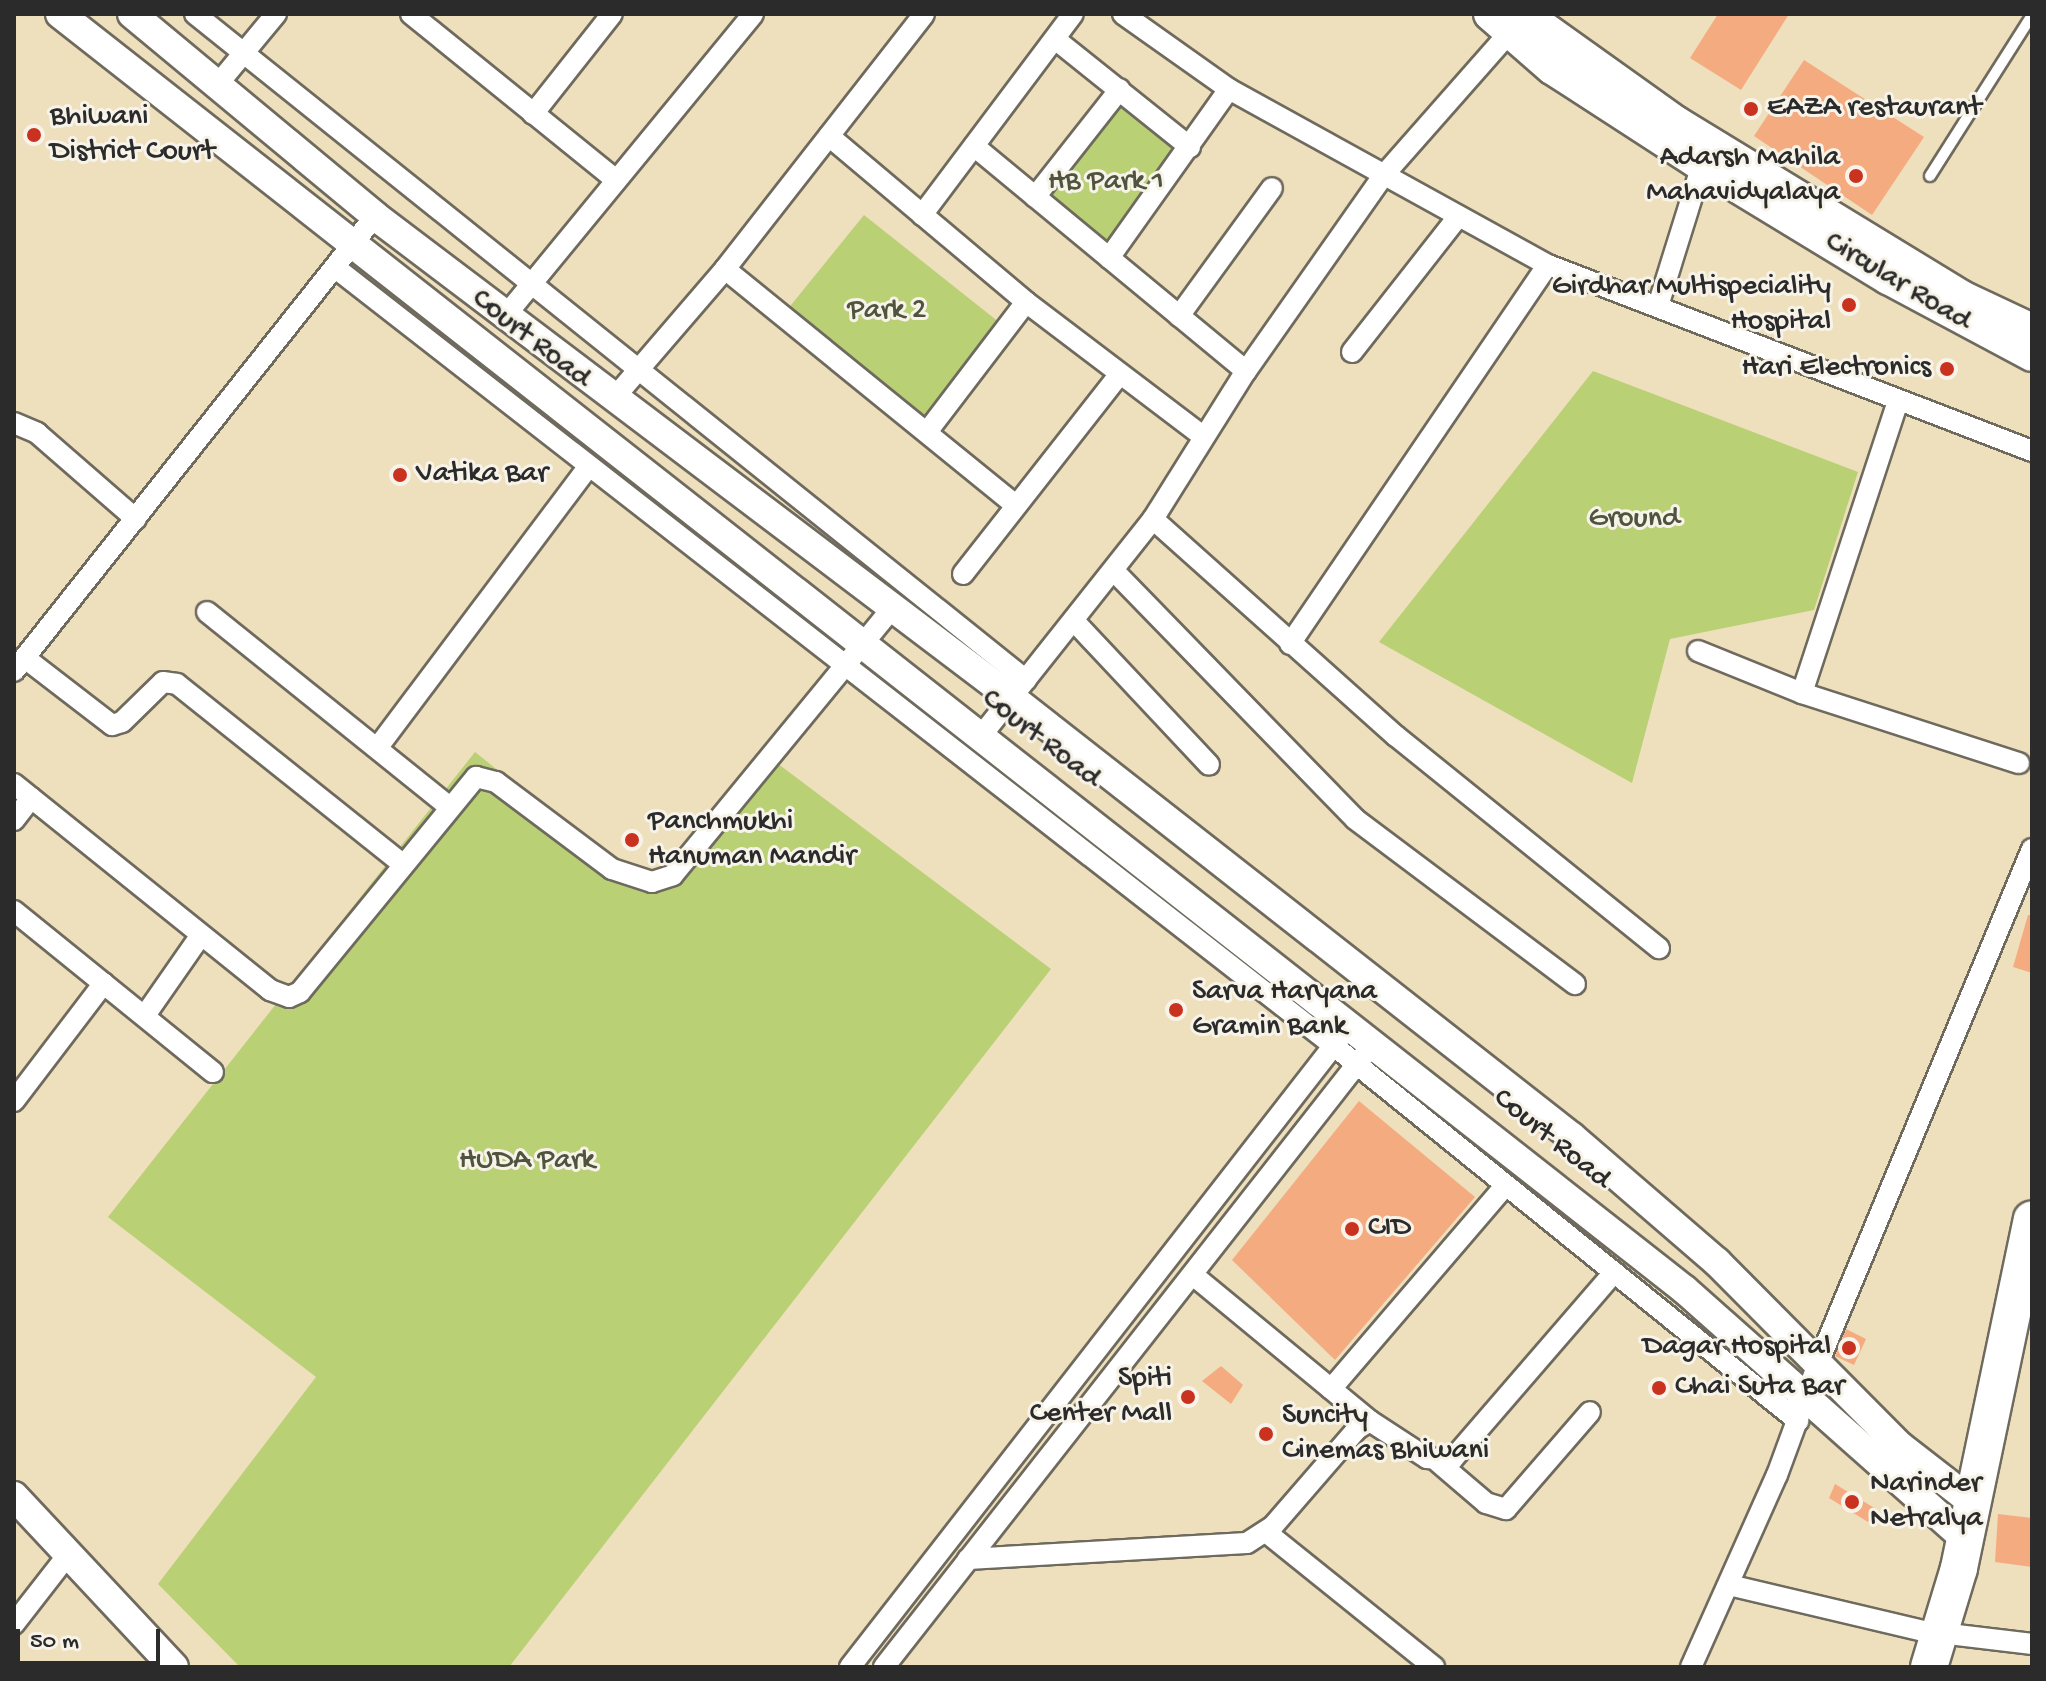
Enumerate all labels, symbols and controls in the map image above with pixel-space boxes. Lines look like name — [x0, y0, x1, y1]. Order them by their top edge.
place label: EAZA restaurant — [1767, 91, 1981, 127]
place label: Bhiwani District Court — [50, 100, 215, 170]
marker: EAZA restaurant — [1742, 100, 1760, 118]
marker: Bhiwani District Court — [25, 126, 43, 144]
place label: Adarsh Mahila Mahavidyalaya — [1646, 141, 1840, 212]
park label: HB Park 1 — [1048, 165, 1164, 201]
marker: Adarsh Mahila Mahavidyalaya — [1847, 167, 1865, 185]
street label: Circular Road — [1817, 225, 1977, 341]
place label: Girdhar Multispeciality Hospital — [1552, 270, 1831, 340]
street label: Court Road — [463, 282, 597, 398]
park label: Park 2 — [847, 294, 927, 330]
marker: Girdhar Multispeciality Hospital — [1838, 294, 1860, 316]
place label: Hari Electronics — [1742, 351, 1931, 387]
marker: Hari Electronics — [1938, 360, 1956, 378]
place label: Vatika Bar — [416, 457, 548, 493]
marker: Vatika Bar — [391, 466, 409, 484]
park label: Ground — [1588, 502, 1680, 538]
street label: Court Road — [973, 682, 1107, 798]
place label: Panchmukhi Hanuman Mandir — [648, 805, 856, 876]
marker: Panchmukhi Hanuman Mandir — [623, 831, 641, 849]
place label: Sarva Haryana Gramin Bank — [1192, 975, 1377, 1046]
marker: Sarva Haryana Gramin Bank — [1167, 1001, 1185, 1019]
street label: Court Road — [1485, 1082, 1617, 1198]
park label: HUDA Park — [459, 1144, 595, 1180]
place label: CID — [1368, 1211, 1411, 1247]
marker: CID — [1343, 1220, 1361, 1238]
place label: Dagar Hospital — [1643, 1330, 1831, 1366]
marker: Dagar Hospital — [1838, 1337, 1860, 1359]
place label: Spiti Center Mall — [1030, 1362, 1172, 1432]
place label: Chai Suta Bar — [1675, 1370, 1844, 1406]
marker: Chai Suta Bar — [1650, 1379, 1668, 1397]
marker: Spiti Center Mall — [1179, 1388, 1197, 1406]
place label: Suncity Cinemas Bhiwani — [1282, 1399, 1489, 1470]
marker: Suncity Cinemas Bhiwani — [1257, 1425, 1275, 1443]
place label: Narinder Netralya — [1870, 1467, 1983, 1538]
marker: Narinder Netralya — [1841, 1491, 1863, 1513]
scale bar — [20, 1613, 164, 1663]
text: 50 m — [30, 1628, 79, 1657]

